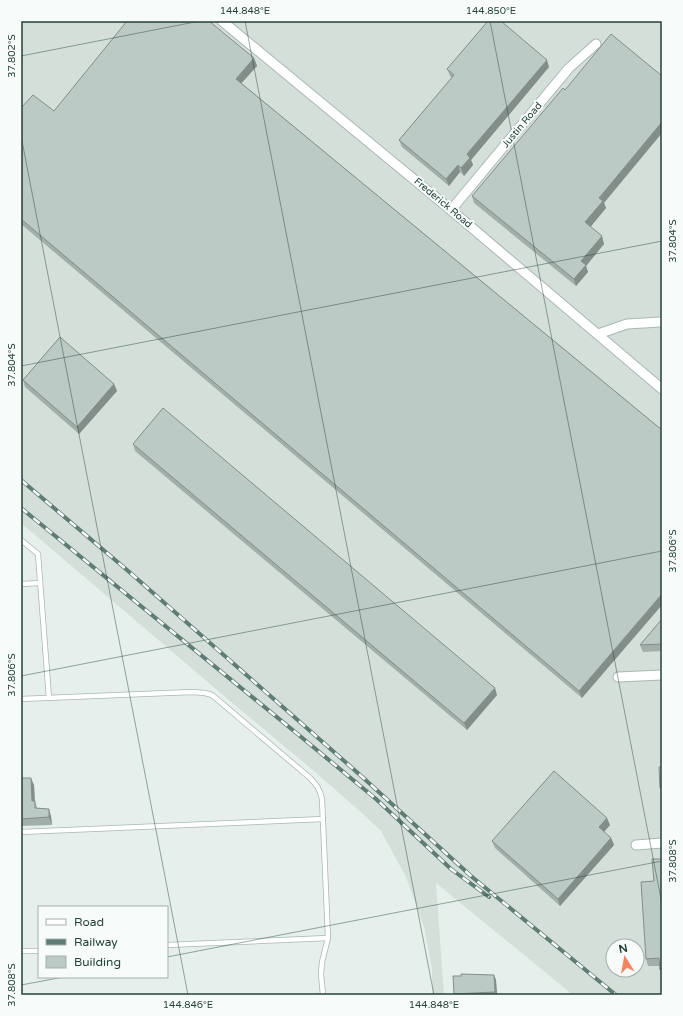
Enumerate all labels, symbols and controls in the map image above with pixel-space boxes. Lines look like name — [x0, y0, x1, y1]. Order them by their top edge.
text: 144.848°E — [220, 5, 270, 17]
text: 144.850°E — [466, 5, 516, 17]
text: 37.802°S — [6, 34, 18, 78]
street label: Justin Road — [500, 100, 544, 150]
street label: Frederick Road — [412, 175, 474, 231]
text: 37.804°S — [667, 219, 679, 263]
text: 37.804°S — [6, 343, 18, 387]
text: 37.806°S — [667, 529, 679, 573]
text: 37.806°S — [6, 653, 18, 697]
text: 37.808°S — [667, 839, 679, 883]
legend — [38, 906, 168, 978]
text: Road — [74, 915, 104, 929]
text: Railway — [74, 935, 118, 949]
north arrow — [605, 938, 645, 978]
text: N — [618, 941, 629, 956]
text: Building — [74, 955, 121, 969]
text: 37.808°S — [6, 963, 18, 1007]
text: 144.846°E — [163, 999, 213, 1011]
text: 144.848°E — [409, 999, 459, 1011]

